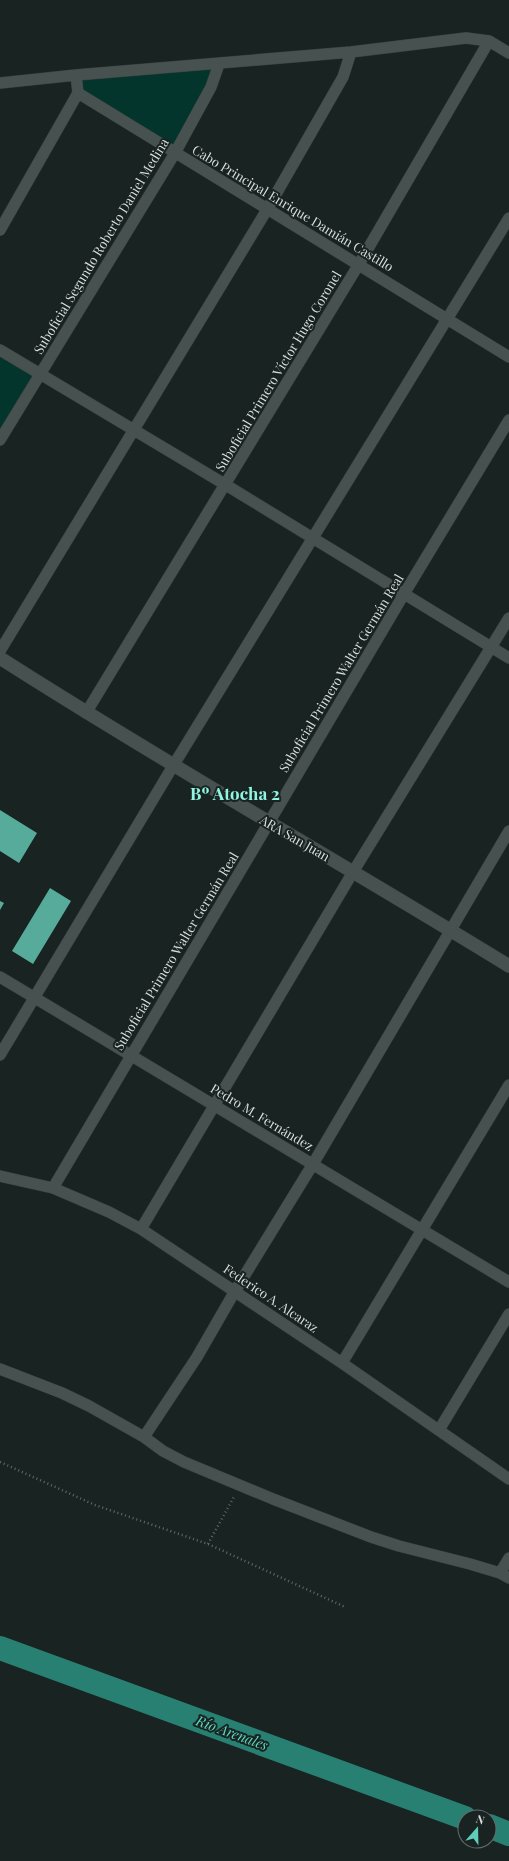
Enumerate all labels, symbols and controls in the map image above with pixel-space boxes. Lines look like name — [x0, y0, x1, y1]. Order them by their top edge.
street label: Suboficial Segundo Roberto Daniel Medina — [29, 134, 172, 357]
street label: Cabo Principal Enrique Damián Castillo — [190, 141, 397, 275]
street label: Suboficial Primero Víctor Hugo Coronel — [211, 267, 345, 474]
street label: Suboficial Primero Walter Germán Real — [274, 570, 407, 775]
district label: Bº Atocha 2 — [190, 782, 280, 804]
street label: ARA San Juan — [256, 810, 334, 865]
street label: Suboficial Primero Walter Germán Real — [109, 848, 242, 1053]
street label: Pedro M. Fernández — [208, 1079, 317, 1154]
street label: Federico A. Alcaraz — [221, 1260, 322, 1336]
water label: Río Arenales — [193, 1710, 271, 1755]
north arrow — [457, 1809, 497, 1849]
text: N — [474, 1811, 487, 1828]

